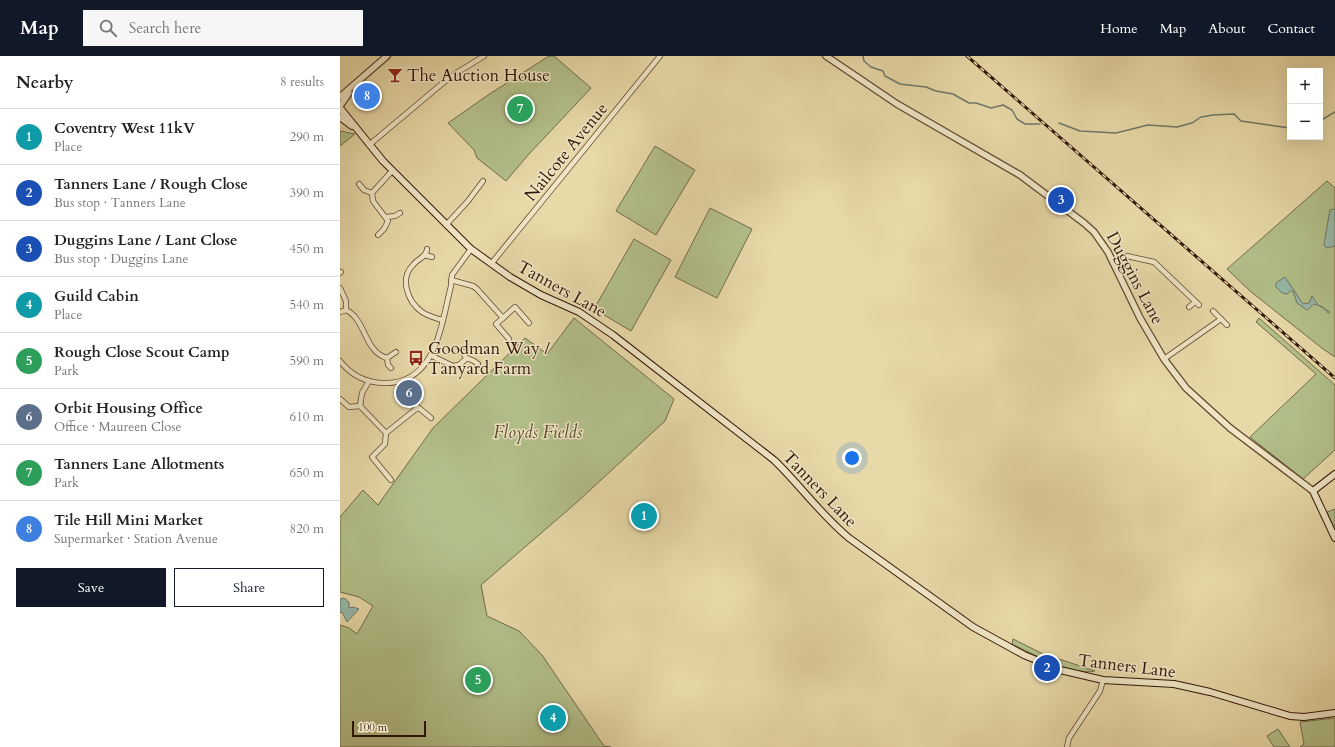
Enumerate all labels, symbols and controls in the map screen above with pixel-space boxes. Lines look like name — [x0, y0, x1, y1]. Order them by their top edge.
search box — [83, 10, 363, 46]
text: Map — [20, 15, 59, 41]
icon: search — [97, 17, 119, 39]
text: Search here — [129, 18, 201, 38]
text: Home — [1100, 19, 1138, 38]
text: Map — [1160, 19, 1186, 38]
text: About — [1208, 19, 1245, 38]
text: Contact — [1267, 19, 1315, 38]
place label: The Auction House — [407, 64, 550, 87]
bar icon: The Auction House — [386, 66, 404, 84]
map controls — [1287, 68, 1323, 140]
button: + — [1287, 68, 1323, 104]
text: Nearby — [16, 71, 73, 94]
text: 8 results — [280, 73, 324, 91]
pin: 8 — [354, 81, 380, 111]
pin: 7 — [507, 94, 533, 124]
street label: Nailcote Avenue — [519, 98, 613, 206]
button: − — [1287, 104, 1323, 140]
text: Coventry West 11kV — [54, 118, 195, 138]
text: 1 — [26, 128, 32, 146]
text: 290 m — [290, 128, 324, 146]
text: Place — [54, 138, 82, 156]
text: Tanners Lane / Rough Close — [54, 174, 248, 194]
text: 2 — [26, 184, 32, 202]
text: 390 m — [290, 184, 324, 202]
pin: 3 — [1048, 185, 1074, 215]
text: Bus stop · Tanners Lane — [54, 194, 186, 212]
street label: Duggins Lane — [1101, 228, 1169, 328]
text: Duggins Lane / Lant Close — [54, 230, 237, 250]
text: 3 — [26, 240, 32, 258]
text: 450 m — [290, 240, 324, 258]
text: Bus stop · Duggins Lane — [54, 250, 188, 268]
street label: Tanners Lane — [513, 255, 611, 323]
text: Guild Cabin — [54, 286, 139, 306]
text: 4 — [26, 296, 32, 314]
text: 540 m — [290, 296, 324, 314]
text: Place — [54, 306, 82, 324]
place label: Goodman Way / Tanyard Farm — [428, 337, 551, 380]
text: Rough Close Scout Camp — [54, 342, 230, 362]
bus stop icon: Goodman Way / Tanyard Farm — [407, 349, 425, 367]
text: 5 — [26, 352, 32, 370]
text: 590 m — [290, 352, 324, 370]
text: Park — [54, 362, 79, 380]
pin: 6 — [396, 378, 422, 408]
text: Orbit Housing Office — [54, 398, 203, 418]
text: 6 — [26, 408, 32, 426]
text: 610 m — [290, 408, 324, 426]
text: Office · Maureen Close — [54, 418, 182, 436]
park label: Floyds Fields — [493, 421, 583, 444]
street label: Tanners Lane — [778, 446, 862, 532]
your location — [842, 448, 862, 468]
text: Tanners Lane Allotments — [54, 454, 224, 474]
text: 7 — [26, 464, 32, 482]
text: 650 m — [290, 464, 324, 482]
text: Park — [54, 474, 79, 492]
pin: 1 — [631, 501, 657, 531]
text: Tile Hill Mini Market — [54, 510, 203, 530]
text: 8 — [26, 520, 32, 538]
text: 820 m — [290, 520, 324, 538]
text: Supermarket · Station Avenue — [54, 530, 218, 548]
button: Save — [16, 568, 166, 607]
button: Share — [174, 568, 324, 607]
street label: Tanners Lane — [1077, 649, 1177, 683]
pin: 2 — [1034, 653, 1060, 683]
pin: 5 — [465, 665, 491, 695]
pin: 4 — [540, 703, 566, 733]
scale bar — [352, 719, 426, 738]
text: 100 m — [358, 720, 387, 735]

